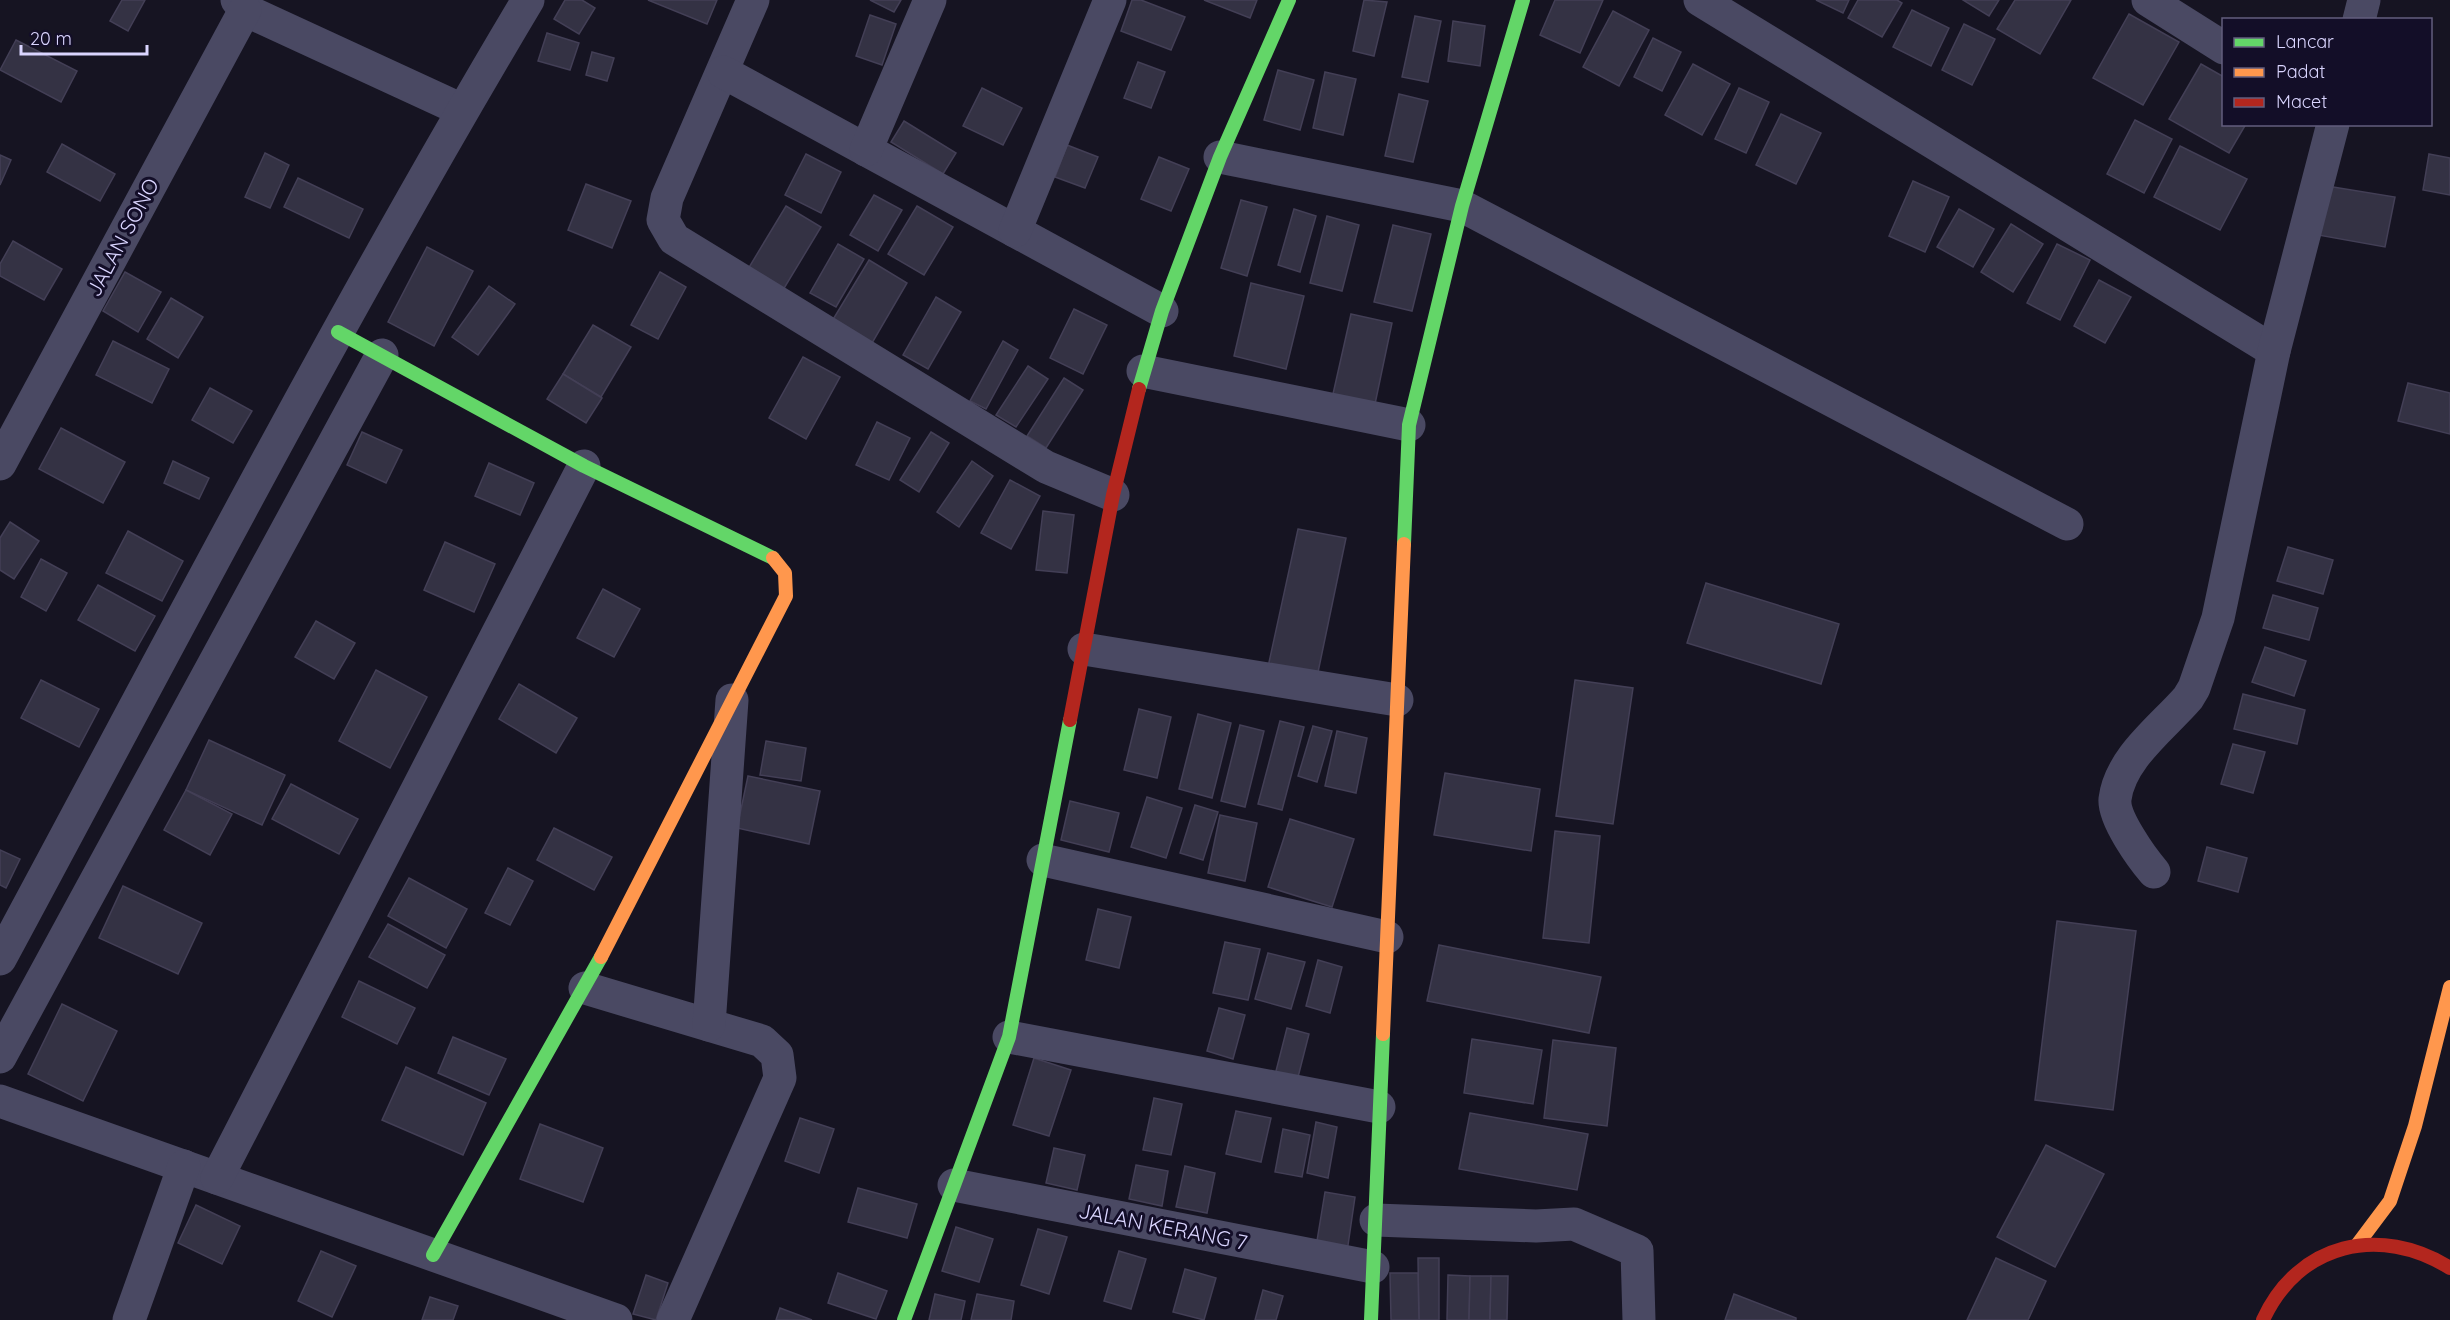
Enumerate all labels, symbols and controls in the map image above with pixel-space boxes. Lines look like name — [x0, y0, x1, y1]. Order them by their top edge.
scale bar — [21, 18, 147, 56]
legend — [2222, 18, 2432, 126]
text: 20 m — [30, 27, 72, 50]
text: Lancar — [2276, 30, 2334, 53]
text: Padat — [2276, 60, 2325, 83]
text: Macet — [2276, 90, 2327, 113]
street label: JALAN SONO — [80, 173, 164, 301]
street label: JALAN KERANG 7 — [1076, 1197, 1250, 1255]

